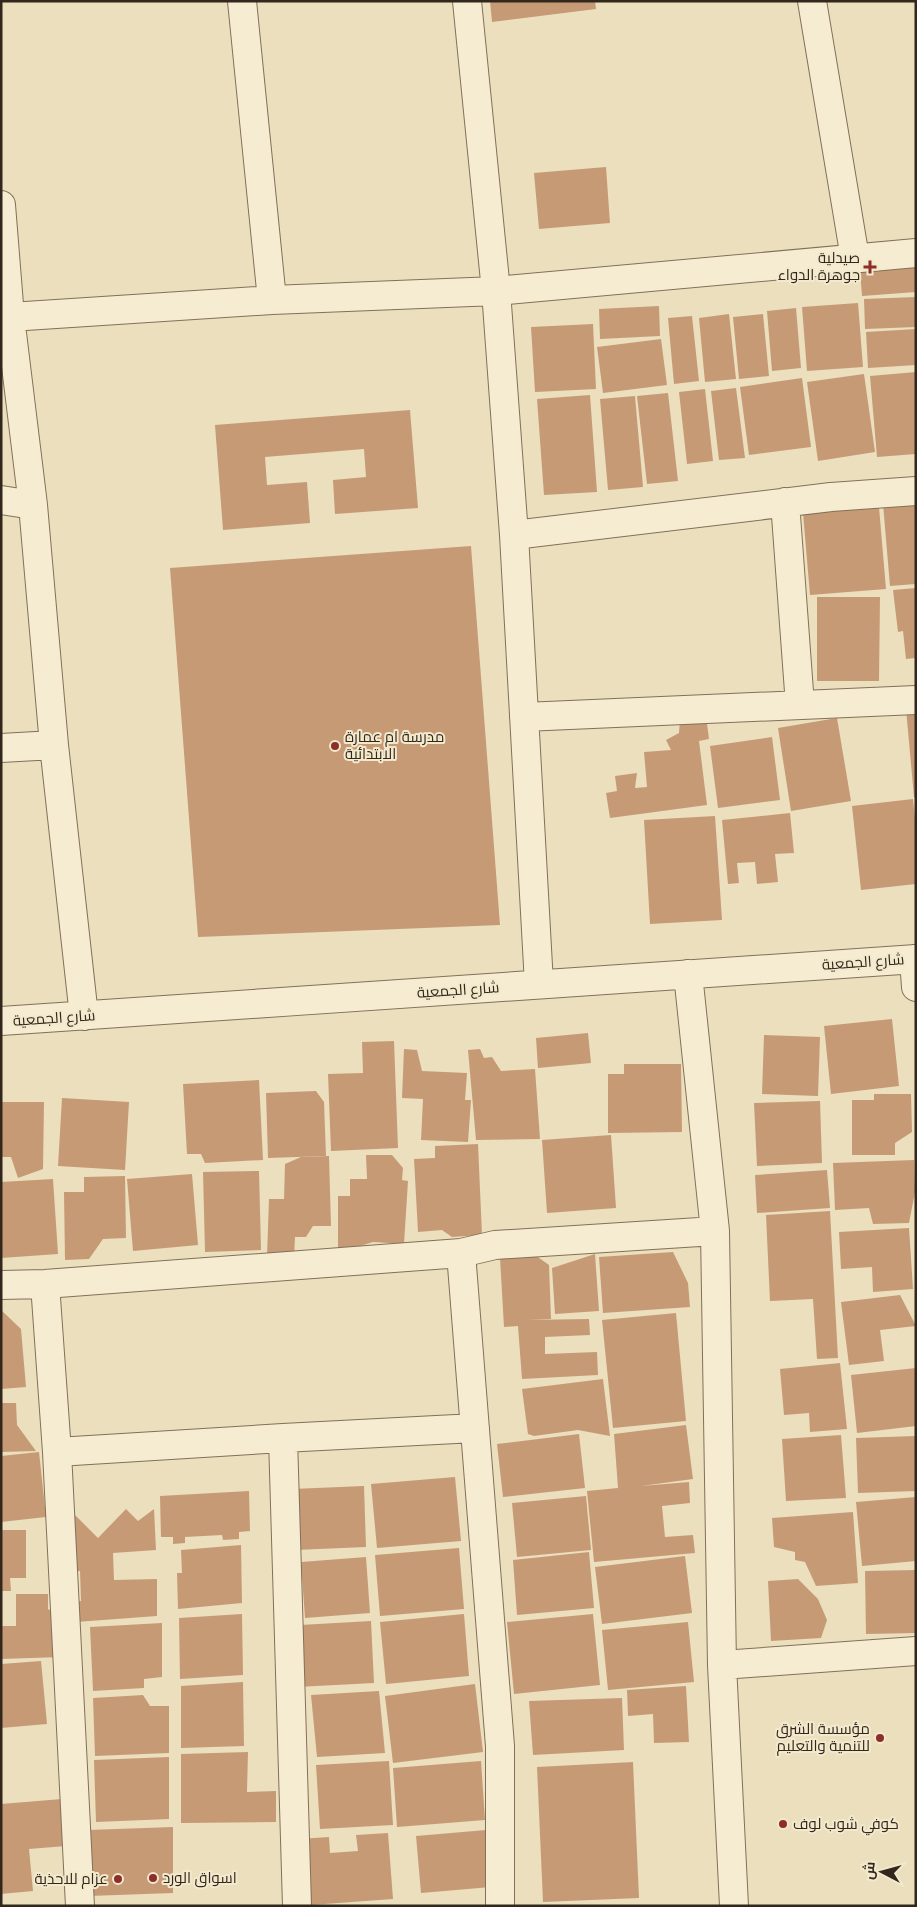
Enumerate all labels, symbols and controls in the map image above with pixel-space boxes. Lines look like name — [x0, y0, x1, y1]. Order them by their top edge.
place label: صيدلية جوهرة الدواء — [778, 248, 860, 284]
marker: صيدلية جوهرة الدواء — [864, 261, 876, 273]
place label: مدرسة ام عمارة الابتدائية — [345, 727, 444, 763]
marker: مدرسة ام عمارة الابتدائية — [329, 740, 341, 752]
street label: شارع الجمعية — [821, 949, 905, 976]
street label: شارع الجمعية — [416, 977, 500, 1004]
street label: شارع الجمعية — [12, 1005, 96, 1032]
place label: مؤسسة الشرق للتنمية والتعليم — [776, 1719, 870, 1756]
marker: مؤسسة الشرق للتنمية والتعليم — [874, 1732, 886, 1744]
place label: كوفي شوب لوف — [793, 1814, 899, 1836]
marker: كوفي شوب لوف — [777, 1818, 789, 1830]
north arrow — [857, 1847, 907, 1897]
text: ش — [859, 1861, 879, 1881]
place label: اسواق الورد — [163, 1868, 237, 1888]
place label: عزام للاحذية — [34, 1869, 108, 1889]
marker: اسواق الورد — [147, 1872, 159, 1884]
marker: عزام للاحذية — [112, 1873, 124, 1885]

